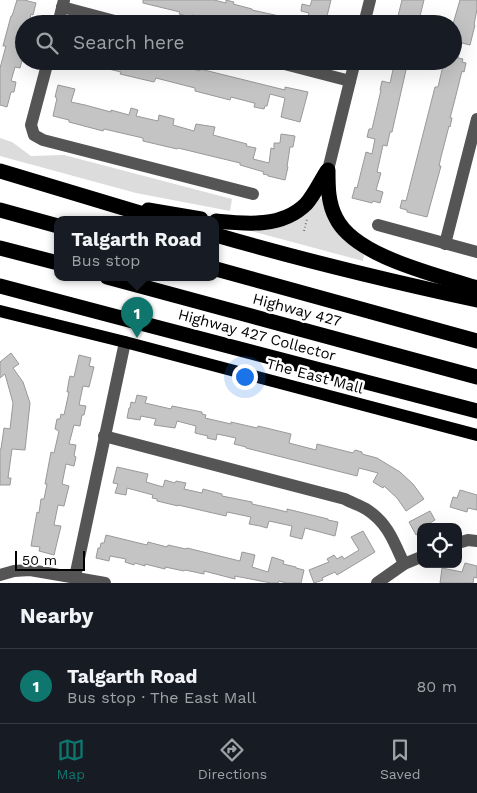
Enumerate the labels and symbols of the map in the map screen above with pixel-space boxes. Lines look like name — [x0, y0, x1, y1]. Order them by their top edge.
street label: Highway 427 — [251, 290, 343, 330]
pin: 1 — [121, 297, 153, 338]
street label: Highway 427 Collector — [176, 305, 338, 365]
street label: The East Mall — [265, 354, 366, 398]
your location — [232, 364, 258, 390]
scale bar — [15, 548, 85, 571]

